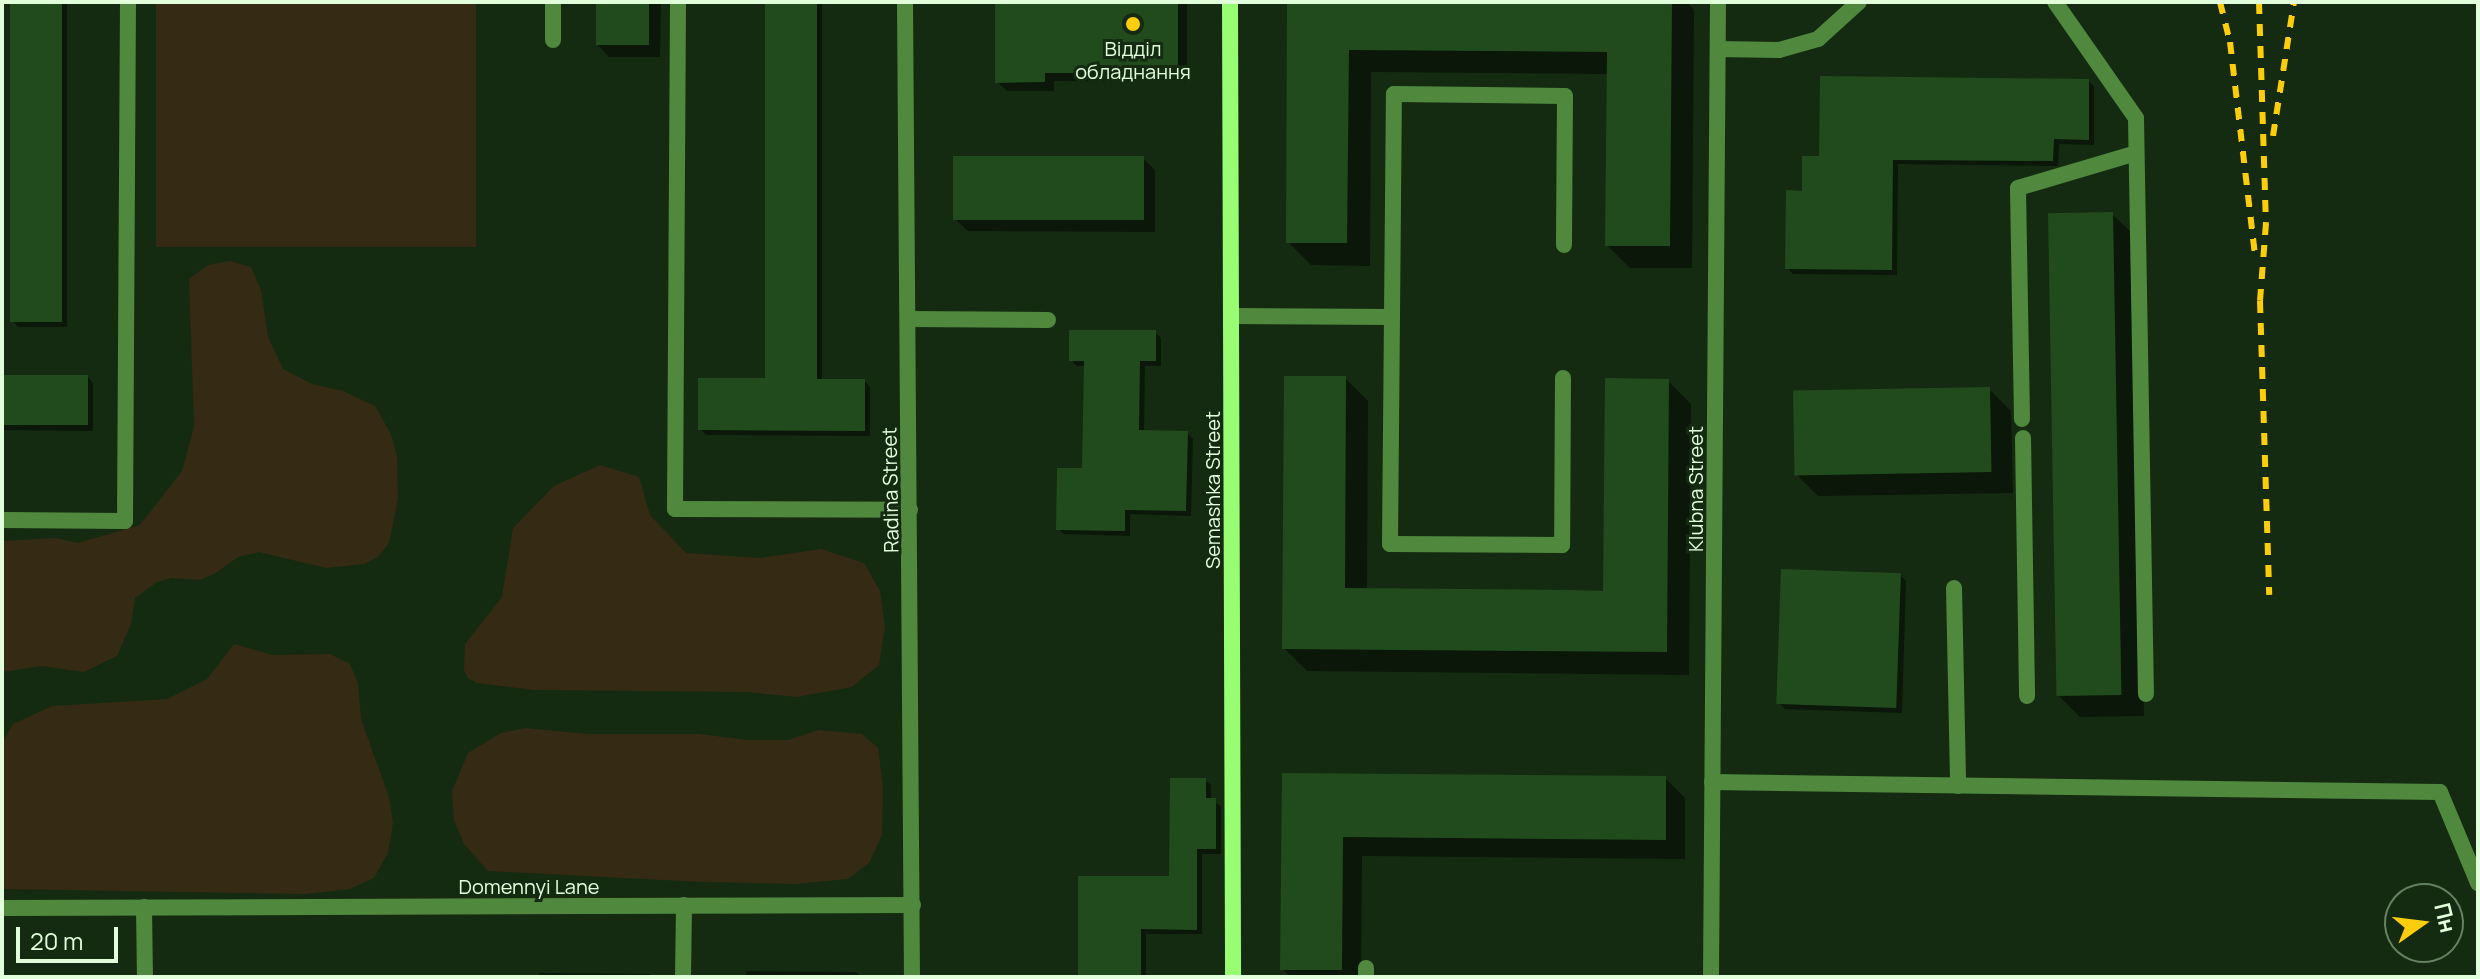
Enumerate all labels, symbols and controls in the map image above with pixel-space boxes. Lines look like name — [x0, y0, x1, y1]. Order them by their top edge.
marker: Відділ обладнання — [1124, 15, 1142, 33]
place label: Відділ обладнання — [1075, 36, 1191, 83]
street label: Semashka Street — [1200, 411, 1224, 569]
street label: Klubna Street — [1683, 426, 1707, 552]
street label: Radina Street — [877, 427, 903, 553]
street label: Domennyi Lane — [459, 874, 599, 898]
north arrow — [2384, 883, 2464, 963]
text: Пн — [2427, 900, 2463, 936]
scale bar — [20, 911, 122, 961]
text: 20 m — [30, 924, 83, 957]

